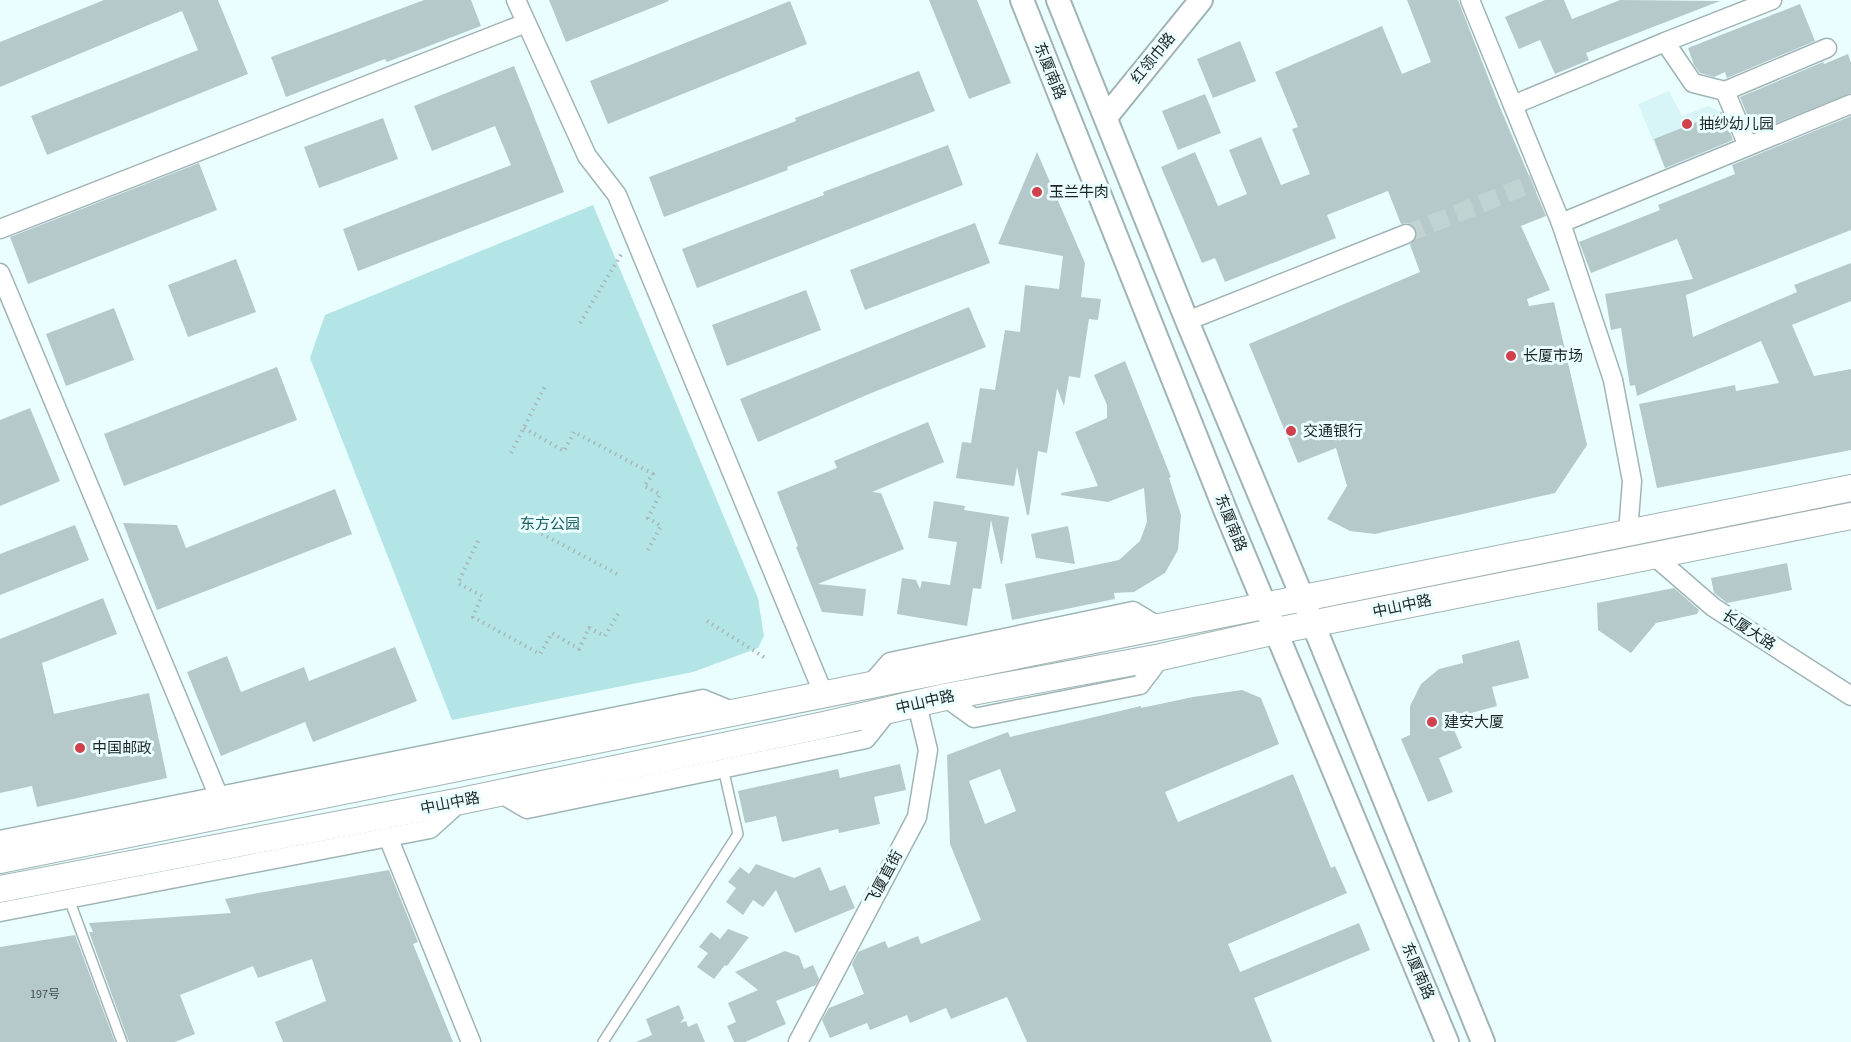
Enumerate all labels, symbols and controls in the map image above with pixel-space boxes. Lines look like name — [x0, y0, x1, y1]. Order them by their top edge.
street label: 红领巾路 — [1126, 28, 1180, 88]
street label: 东厦南路 — [1029, 39, 1071, 103]
place label: 抽纱幼儿园 — [1699, 114, 1774, 135]
marker: 抽纱幼儿园 — [1680, 117, 1694, 131]
place label: 玉兰牛肉 — [1049, 182, 1109, 203]
marker: 玉兰牛肉 — [1030, 185, 1044, 199]
place label: 长厦市场 — [1523, 346, 1583, 367]
marker: 长厦市场 — [1504, 349, 1518, 363]
place label: 交通银行 — [1303, 421, 1363, 442]
marker: 交通银行 — [1284, 424, 1298, 438]
street label: 东厦南路 — [1210, 491, 1252, 555]
park label: 东方公园 — [520, 514, 580, 535]
street label: 中山中路 — [1371, 590, 1434, 623]
street label: 长厦大路 — [1718, 605, 1780, 656]
street label: 中山中路 — [894, 686, 957, 719]
place label: 建安大厦 — [1444, 712, 1504, 733]
marker: 建安大厦 — [1425, 715, 1439, 729]
place label: 中国邮政 — [92, 738, 152, 759]
marker: 中国邮政 — [73, 741, 87, 755]
street label: 中山中路 — [419, 787, 482, 820]
street label: 飞厦直街 — [861, 847, 908, 910]
street label: 东厦南路 — [1396, 939, 1439, 1003]
house number: 197号 — [30, 986, 60, 1003]

